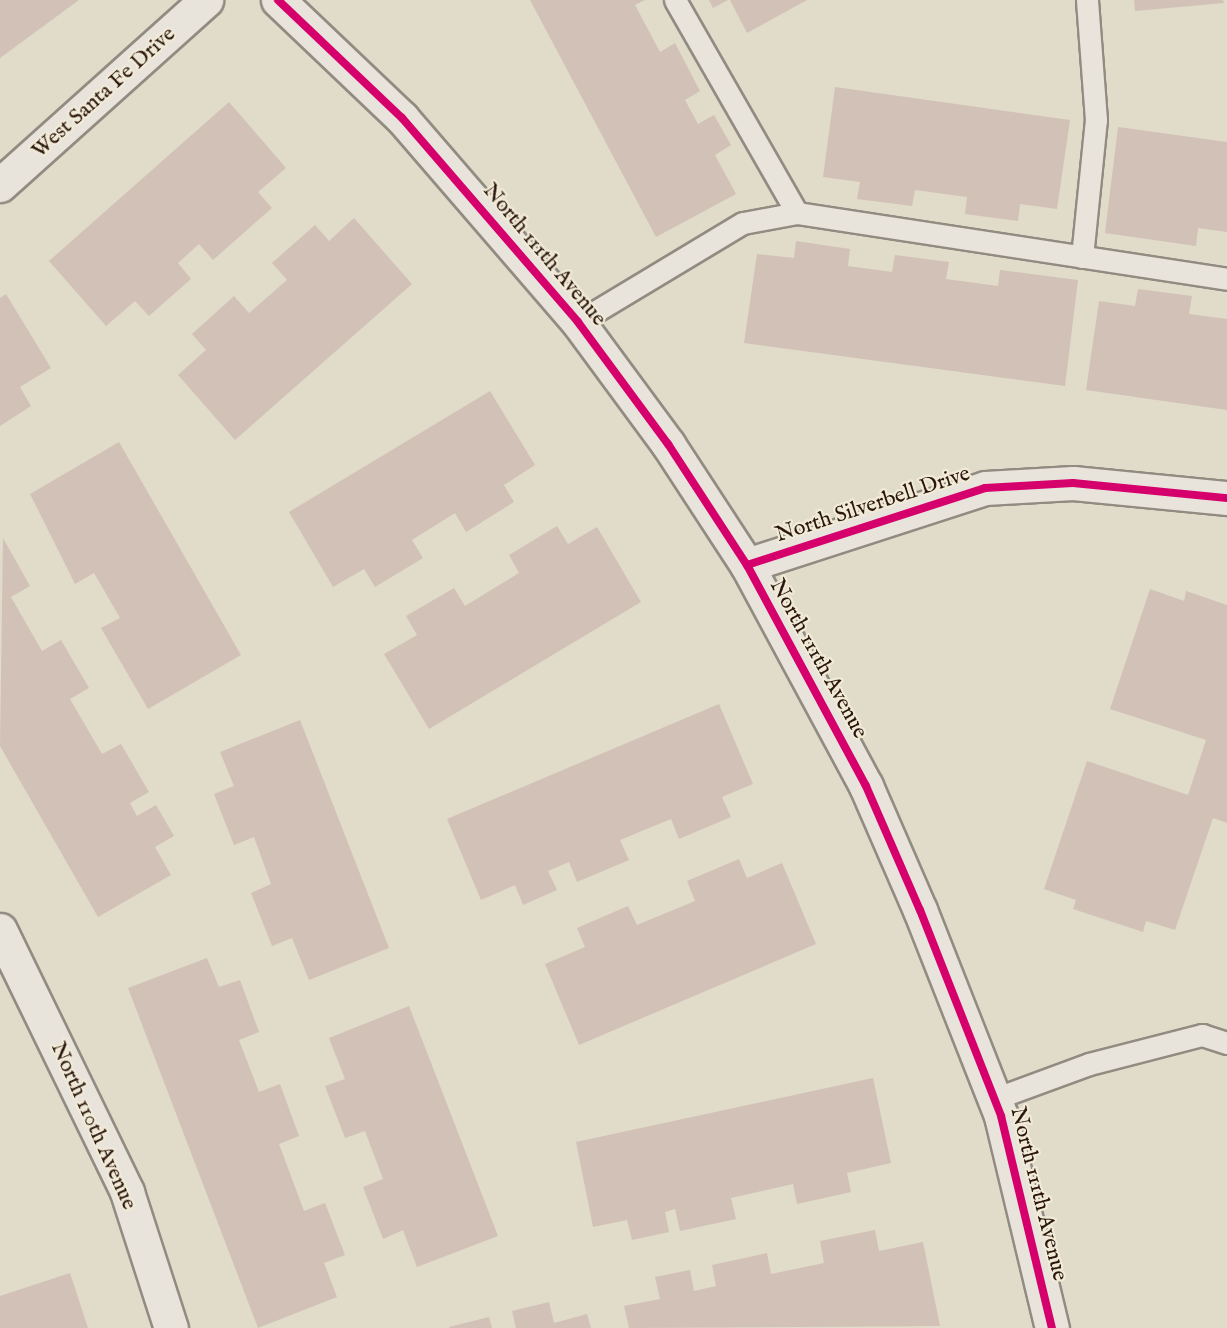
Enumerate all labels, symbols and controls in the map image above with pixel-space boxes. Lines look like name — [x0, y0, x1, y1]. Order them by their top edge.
street label: West Santa Fe Drive — [27, 22, 181, 164]
street label: North 111th Avenue — [477, 178, 611, 332]
street label: North Silverbell Drive — [772, 461, 974, 549]
street label: North 111th Avenue — [763, 575, 873, 743]
street label: North 110th Avenue — [44, 1038, 142, 1214]
street label: North 111th Avenue — [1004, 1104, 1072, 1284]

